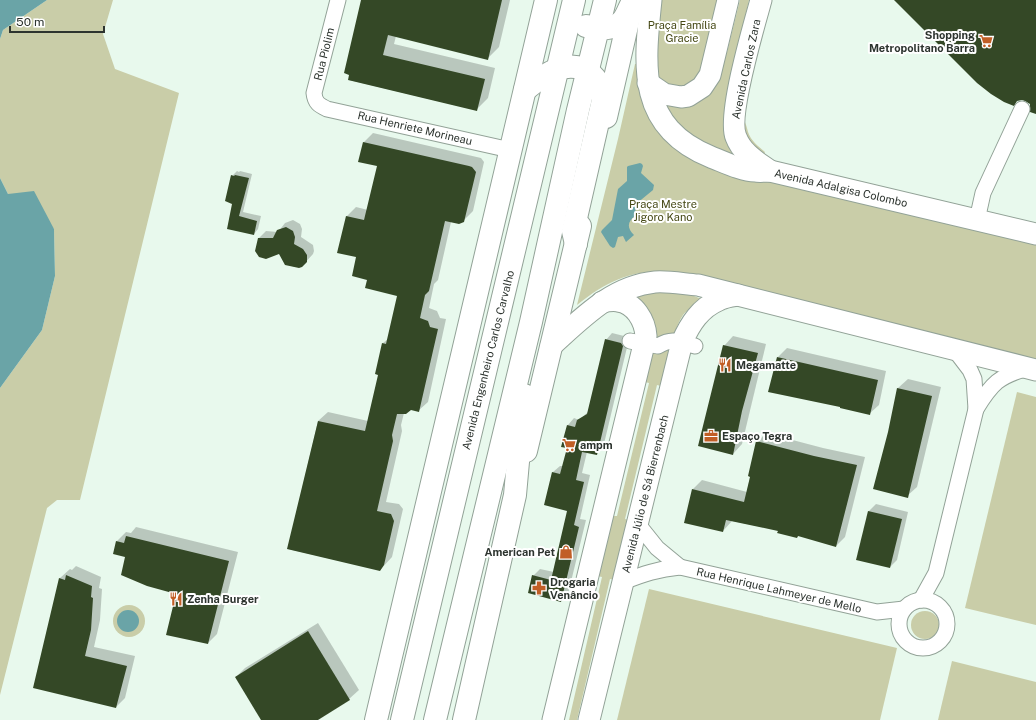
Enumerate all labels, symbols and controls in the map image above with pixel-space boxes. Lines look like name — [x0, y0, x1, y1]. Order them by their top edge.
scale bar — [10, 8, 104, 34]
text: 50 m — [16, 15, 44, 29]
street label: Avenida Carlos Zara — [730, 18, 762, 120]
park label: Praça Família Gracie — [648, 19, 716, 44]
street label: Rua Piolim — [312, 26, 336, 82]
place label: Shopping Metropolitano Barra — [869, 29, 975, 54]
supermarket icon: Shopping Metropolitano Barra — [978, 33, 994, 49]
street label: Rua Henriete Morineau — [356, 109, 474, 147]
street label: Avenida Adalgisa Colombo — [773, 167, 909, 209]
park label: Praça Mestre Jigoro Kano — [629, 198, 697, 223]
street label: Avenida Engenheiro Carlos Carvalho — [460, 269, 516, 451]
restaurant icon: Megamatte — [717, 357, 733, 373]
place label: Megamatte — [736, 359, 796, 371]
street label: Avenida Júlio de Sá Bierrenbach — [620, 414, 670, 574]
office icon: Espaço Tegra — [703, 428, 719, 444]
place label: Espaço Tegra — [722, 430, 792, 443]
supermarket icon: ampm — [561, 437, 577, 453]
place label: ampm — [580, 439, 613, 451]
shop icon: American Pet — [558, 544, 574, 560]
place label: American Pet — [484, 546, 555, 558]
street label: Rua Henrique Lahmeyer de Mello — [695, 565, 863, 615]
place label: Drogaria Venâncio — [550, 576, 598, 601]
pharmacy icon: Drogaria Venâncio — [531, 580, 547, 596]
restaurant icon: Zenha Burger — [168, 591, 184, 607]
place label: Zenha Burger — [187, 593, 259, 605]

